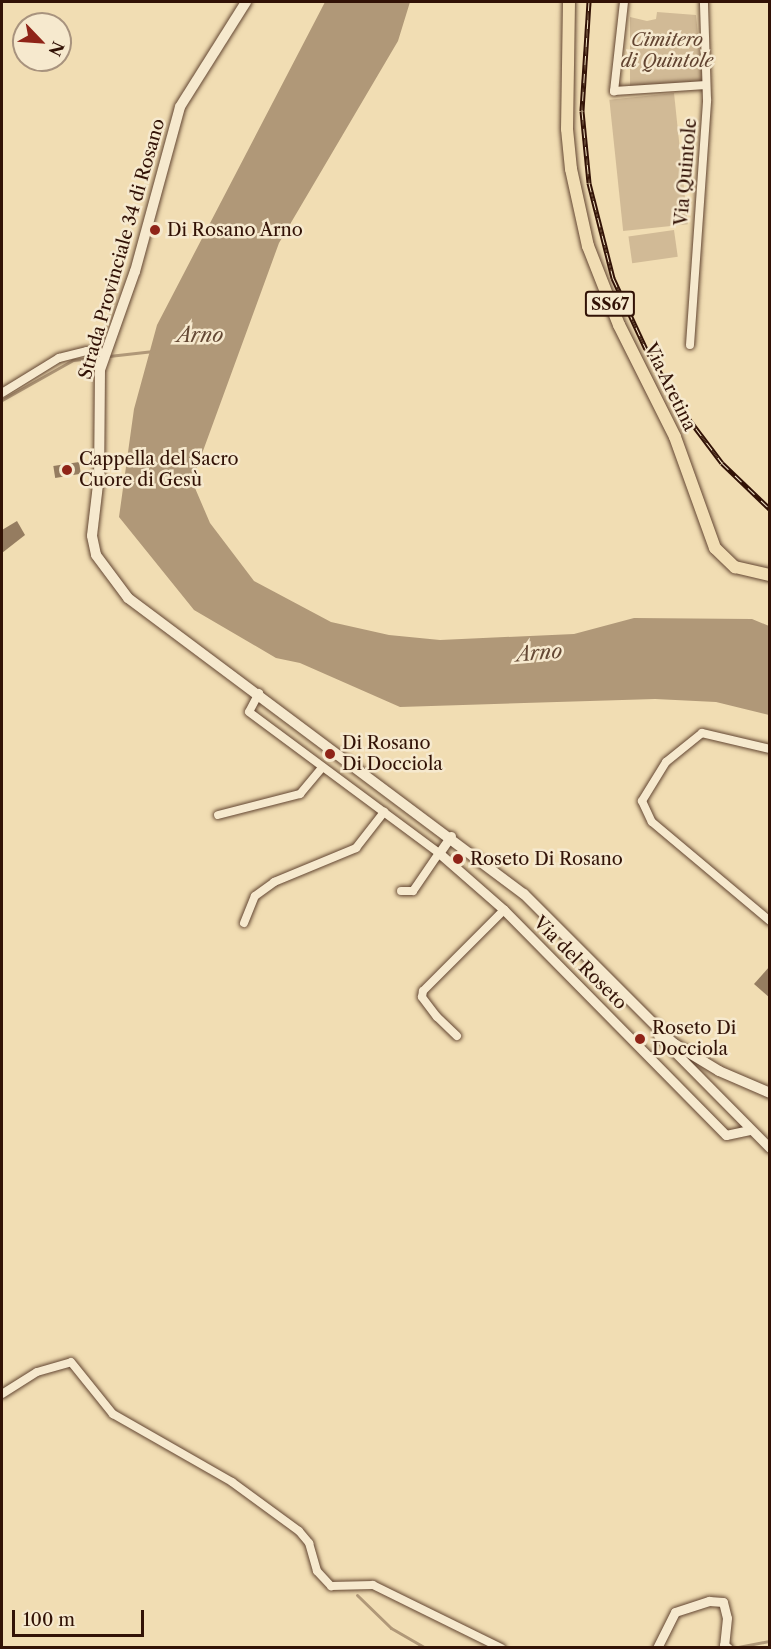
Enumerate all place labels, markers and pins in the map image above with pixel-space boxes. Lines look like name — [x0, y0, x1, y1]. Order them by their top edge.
place label: Di Rosano Arno — [167, 219, 304, 241]
marker: Di Rosano Arno — [148, 223, 162, 237]
place label: Cappella del Sacro Cuore di Gesù — [79, 449, 239, 492]
marker: Cappella del Sacro Cuore di Gesù — [60, 463, 74, 477]
place label: Di Rosano Di Docciola — [342, 733, 443, 776]
marker: Di Rosano Di Docciola — [323, 747, 337, 761]
place label: Roseto Di Rosano — [470, 848, 623, 870]
marker: Roseto Di Rosano — [451, 852, 465, 866]
place label: Roseto Di Docciola — [652, 1018, 736, 1060]
marker: Roseto Di Docciola — [633, 1032, 647, 1046]

